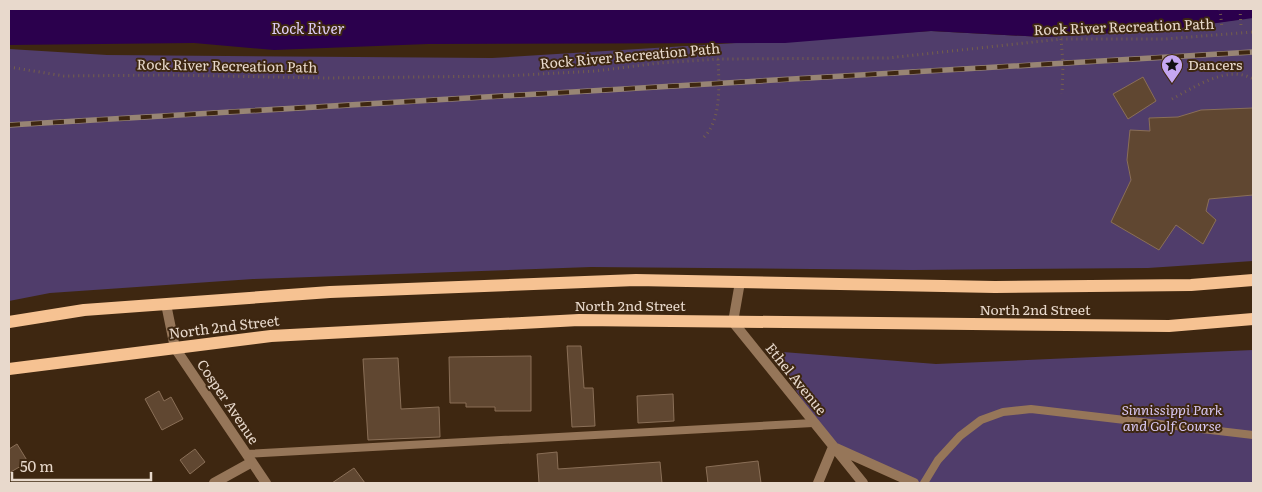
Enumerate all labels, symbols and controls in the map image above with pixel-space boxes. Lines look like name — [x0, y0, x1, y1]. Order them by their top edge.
street label: Rock River Recreation Path — [1033, 13, 1215, 39]
water label: Rock River — [271, 16, 345, 39]
street label: Rock River Recreation Path — [539, 37, 721, 73]
street label: Rock River Recreation Path — [136, 53, 318, 77]
place icon: Dancers — [1160, 53, 1184, 84]
place label: Dancers — [1188, 54, 1242, 74]
street label: North 2nd Street — [574, 295, 686, 315]
street label: North 2nd Street — [979, 299, 1091, 319]
street label: North 2nd Street — [168, 309, 281, 343]
street label: Ethel Avenue — [762, 338, 832, 419]
street label: Cosper Avenue — [193, 355, 265, 448]
park label: Sinnissippi Park and Golf Course — [1122, 399, 1223, 435]
scale bar — [12, 450, 151, 482]
text: 50 m — [20, 454, 54, 477]

